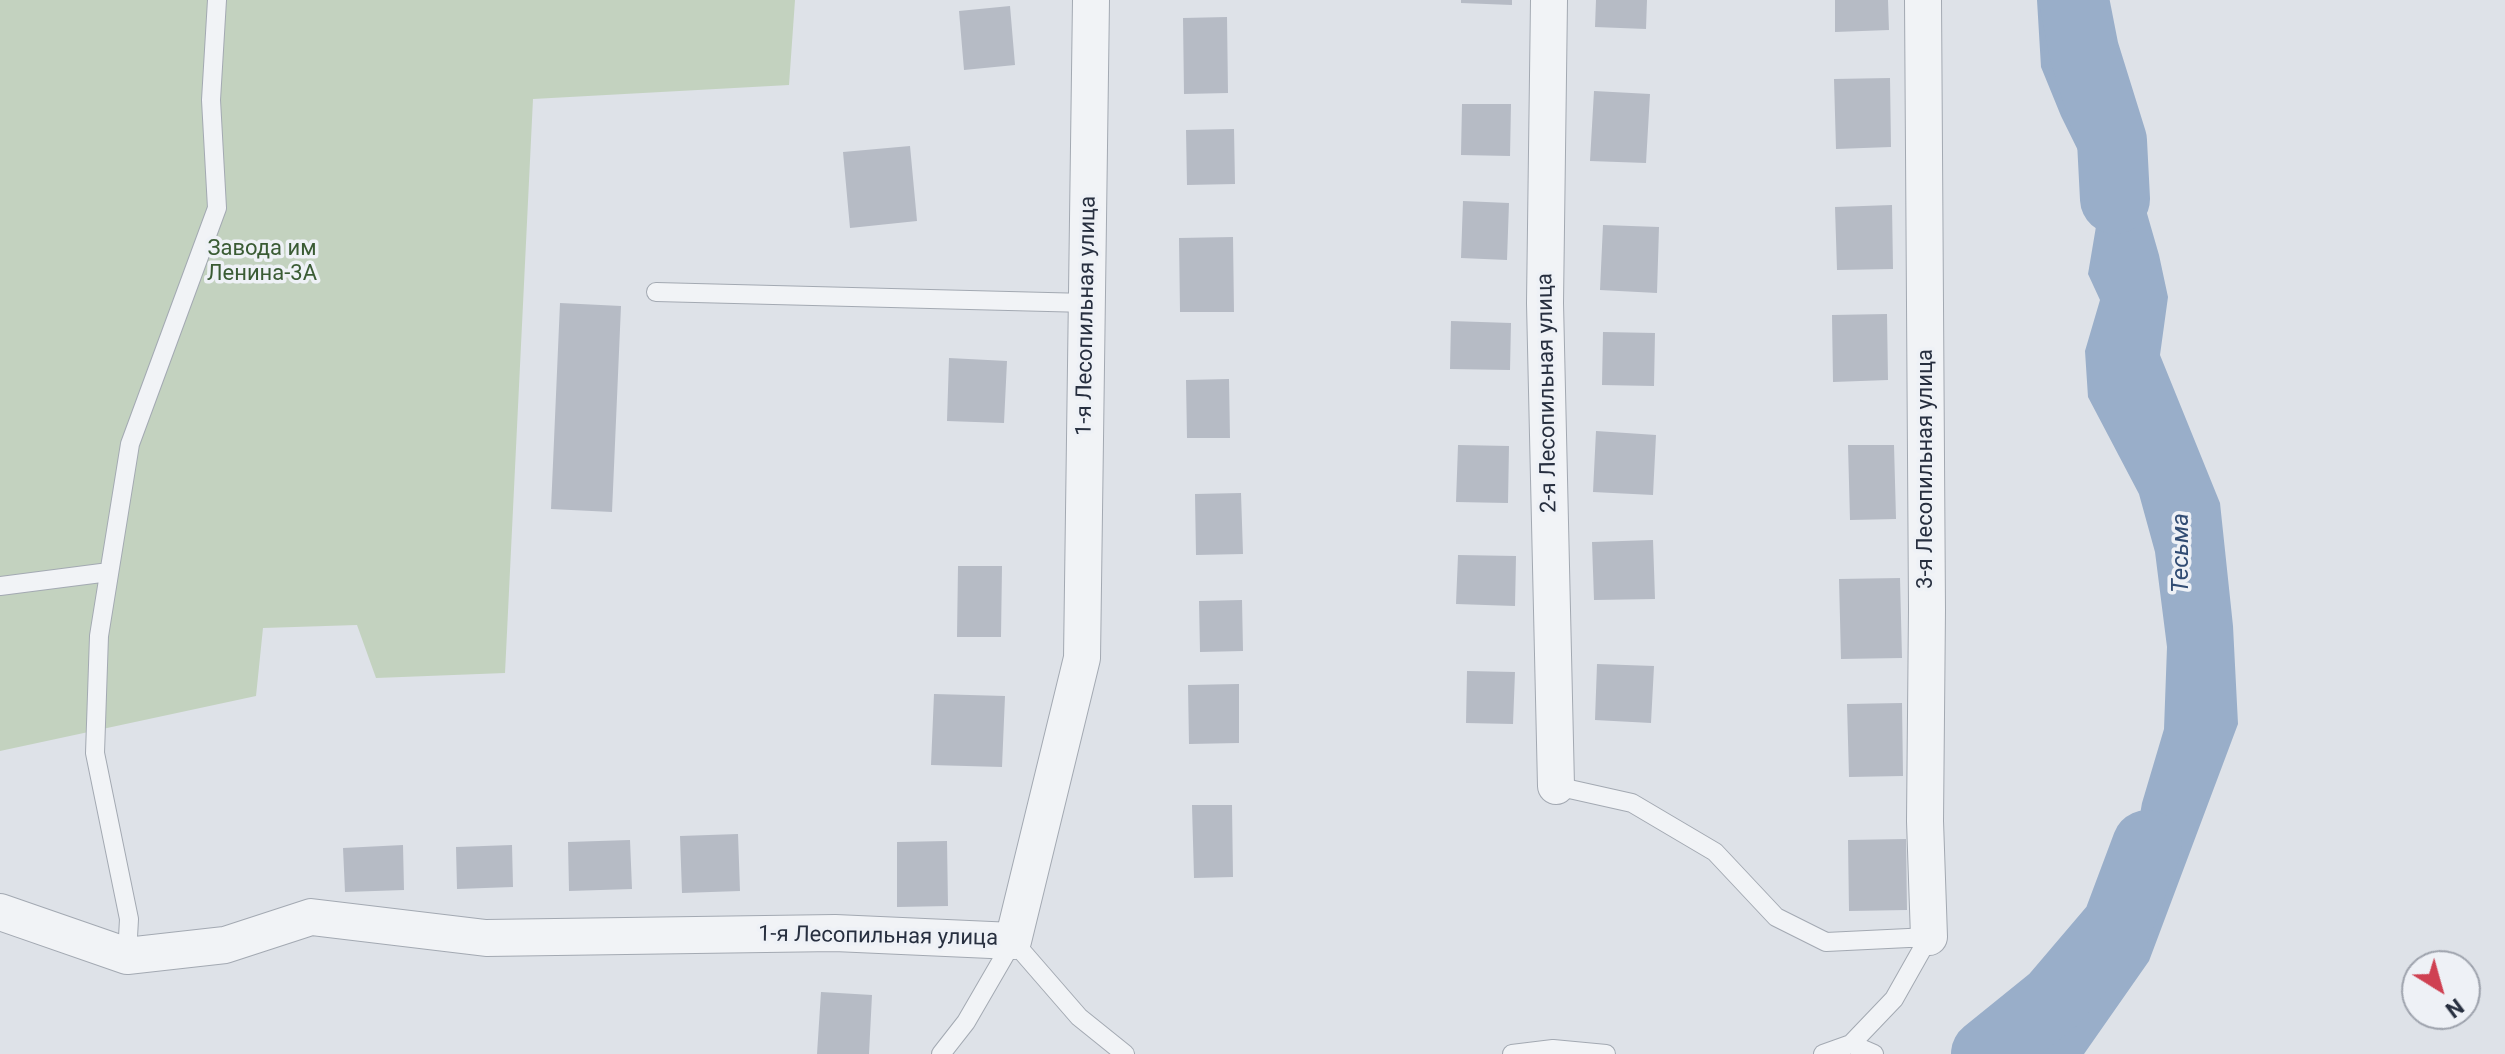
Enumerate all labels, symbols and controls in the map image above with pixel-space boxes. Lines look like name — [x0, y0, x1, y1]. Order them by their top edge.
street label: 1-я Лесопильная улица — [1072, 196, 1102, 436]
park label: Завода им Ленина-3А — [207, 236, 317, 288]
street label: 2-я Лесопильная улица — [1533, 273, 1563, 513]
street label: 3-я Лесопильная улица — [1913, 349, 1939, 589]
water label: Тесьма — [2168, 513, 2196, 593]
street label: 1-я Лесопильная улица — [758, 922, 998, 952]
north arrow — [2401, 950, 2481, 1030]
text: N — [2441, 993, 2468, 1023]

